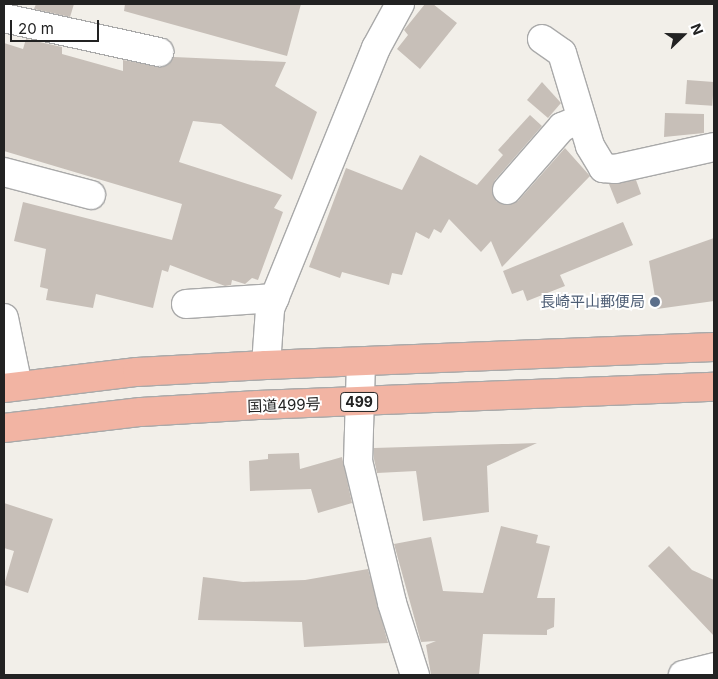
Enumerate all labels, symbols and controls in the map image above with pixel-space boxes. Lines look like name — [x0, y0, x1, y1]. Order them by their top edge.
scale bar — [12, 10, 101, 42]
north arrow — [658, 10, 708, 60]
text: 20 m — [18, 19, 54, 38]
text: N — [687, 21, 707, 37]
place label: 長崎平山郵便局 — [540, 293, 645, 311]
marker: 長崎平山郵便局 — [649, 296, 661, 308]
road number: 499 — [339, 391, 379, 414]
street label: 国道499号 — [247, 395, 321, 415]

